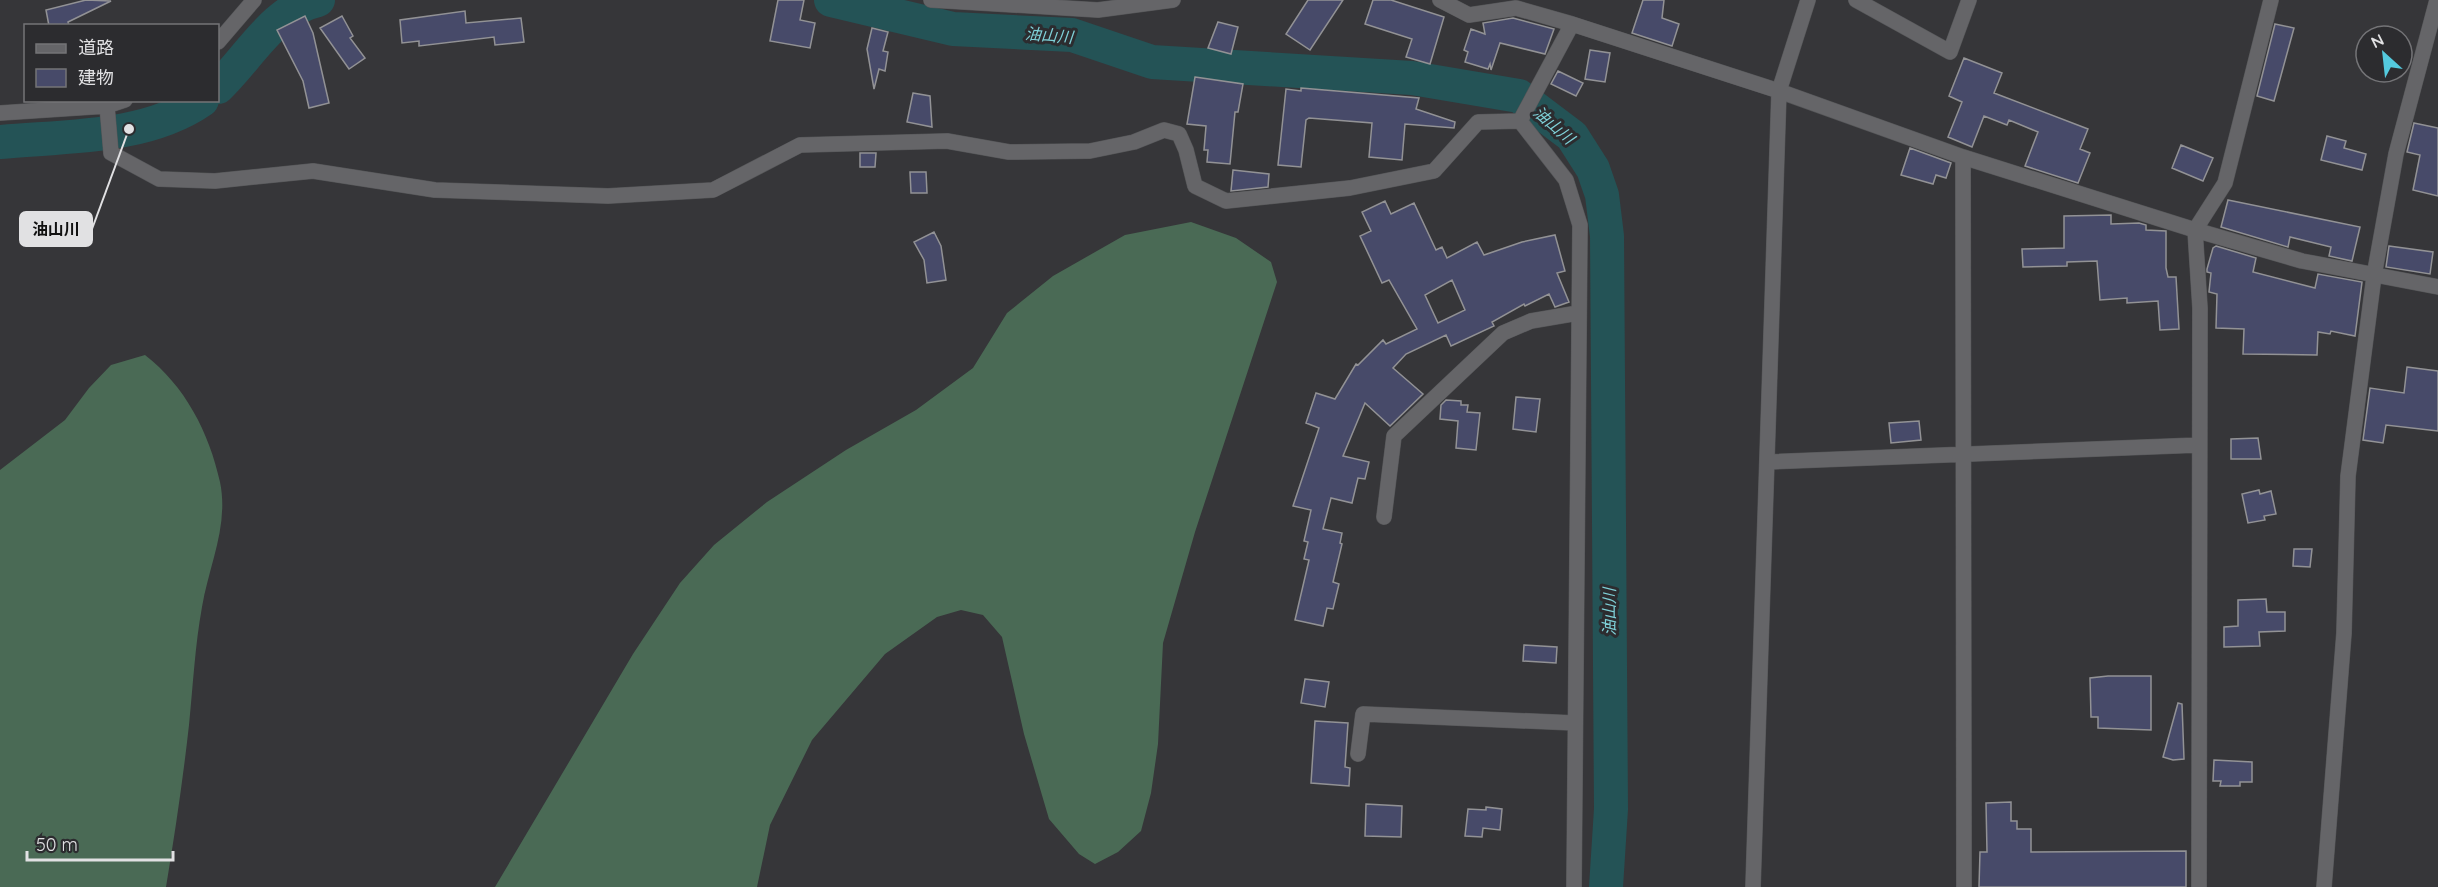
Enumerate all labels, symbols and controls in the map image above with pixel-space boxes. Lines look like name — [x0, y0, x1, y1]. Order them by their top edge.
water label: 油山川 — [1024, 23, 1076, 47]
legend — [24, 24, 219, 102]
north arrow — [2354, 24, 2414, 84]
text: N — [2367, 29, 2387, 52]
text: 道路 — [78, 36, 114, 59]
text: 建物 — [78, 66, 114, 89]
water label: 油山川 — [1529, 102, 1580, 150]
callout: 油山川 — [20, 212, 92, 246]
text: 油山川 — [32, 219, 80, 239]
water label: 油山川 — [1599, 586, 1619, 636]
scale bar — [27, 824, 172, 862]
text: 50 m — [36, 833, 78, 856]

